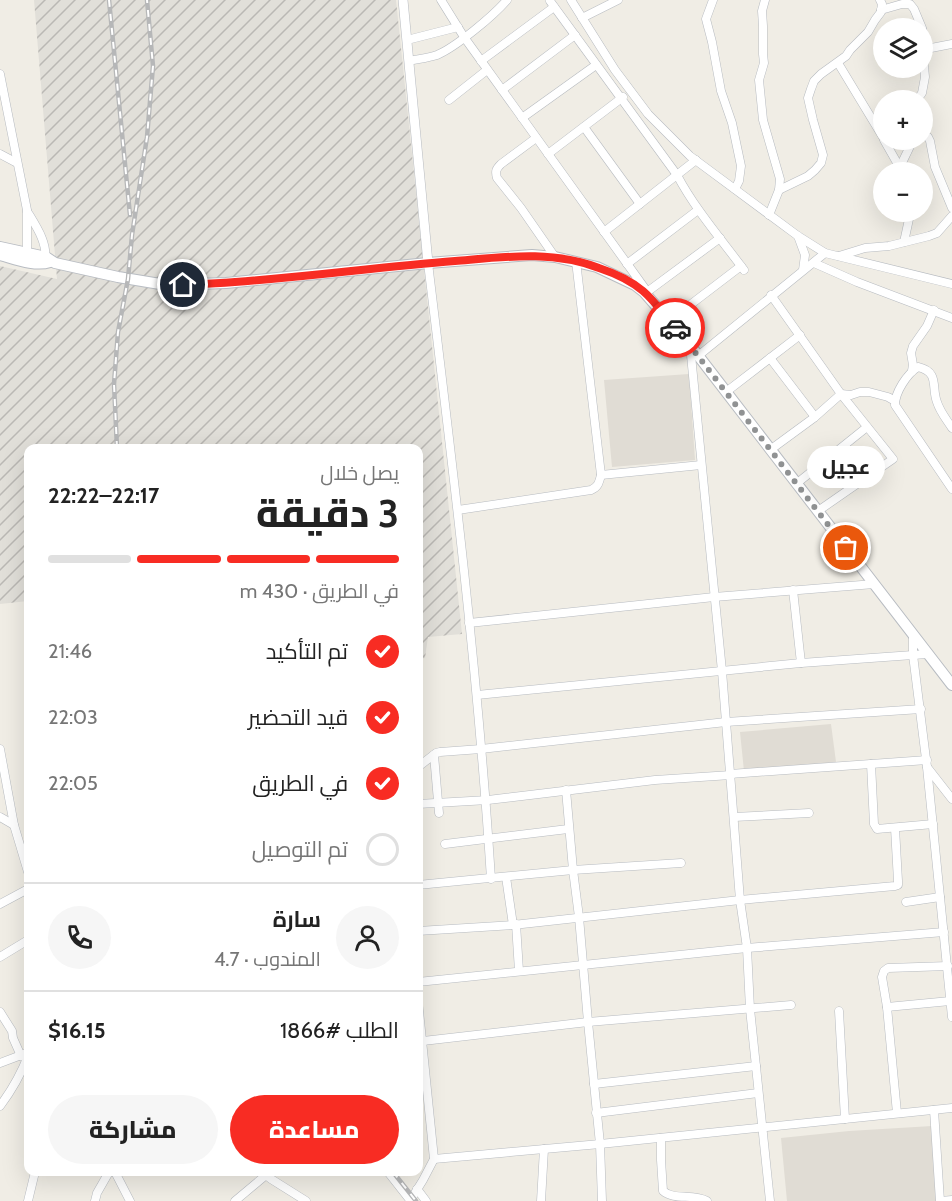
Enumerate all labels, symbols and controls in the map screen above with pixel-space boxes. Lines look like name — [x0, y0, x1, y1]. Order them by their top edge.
map controls — [873, 18, 933, 222]
button: layers — [873, 18, 933, 78]
button: + — [873, 90, 933, 150]
button: − — [873, 162, 933, 222]
pin — [157, 259, 208, 310]
icon: home — [166, 268, 199, 301]
courier — [645, 298, 705, 358]
icon: car — [659, 312, 692, 345]
callout: عجيل — [807, 446, 885, 488]
text: عجيل — [822, 455, 870, 479]
text: يصل خلال — [320, 461, 399, 485]
text: 22:17–22:22 — [48, 482, 159, 509]
text: 3 دقيقة — [256, 489, 399, 537]
pin — [820, 522, 871, 573]
icon: bag — [829, 531, 862, 564]
text: في الطريق · 430 m — [240, 579, 399, 603]
icon: check — [366, 635, 399, 668]
text: تم التأكيد — [266, 638, 348, 665]
text: 21:46 — [48, 639, 92, 663]
icon: check — [366, 701, 399, 734]
text: قيد التحضير — [248, 704, 348, 731]
text: 22:03 — [48, 705, 98, 729]
icon: check — [366, 767, 399, 800]
text: في الطريق — [252, 770, 348, 797]
text: 22:05 — [48, 771, 98, 795]
text: تم التوصيل — [252, 836, 348, 863]
button: phone — [48, 906, 111, 969]
text: سارة — [273, 906, 321, 933]
button: person — [336, 906, 399, 969]
text: المندوب · 4.7 — [214, 947, 321, 971]
text: $16.15 — [48, 1017, 106, 1044]
text: الطلب #1866 — [280, 1017, 399, 1044]
button: مشاركة — [48, 1095, 218, 1164]
button: مساعدة — [230, 1095, 399, 1164]

